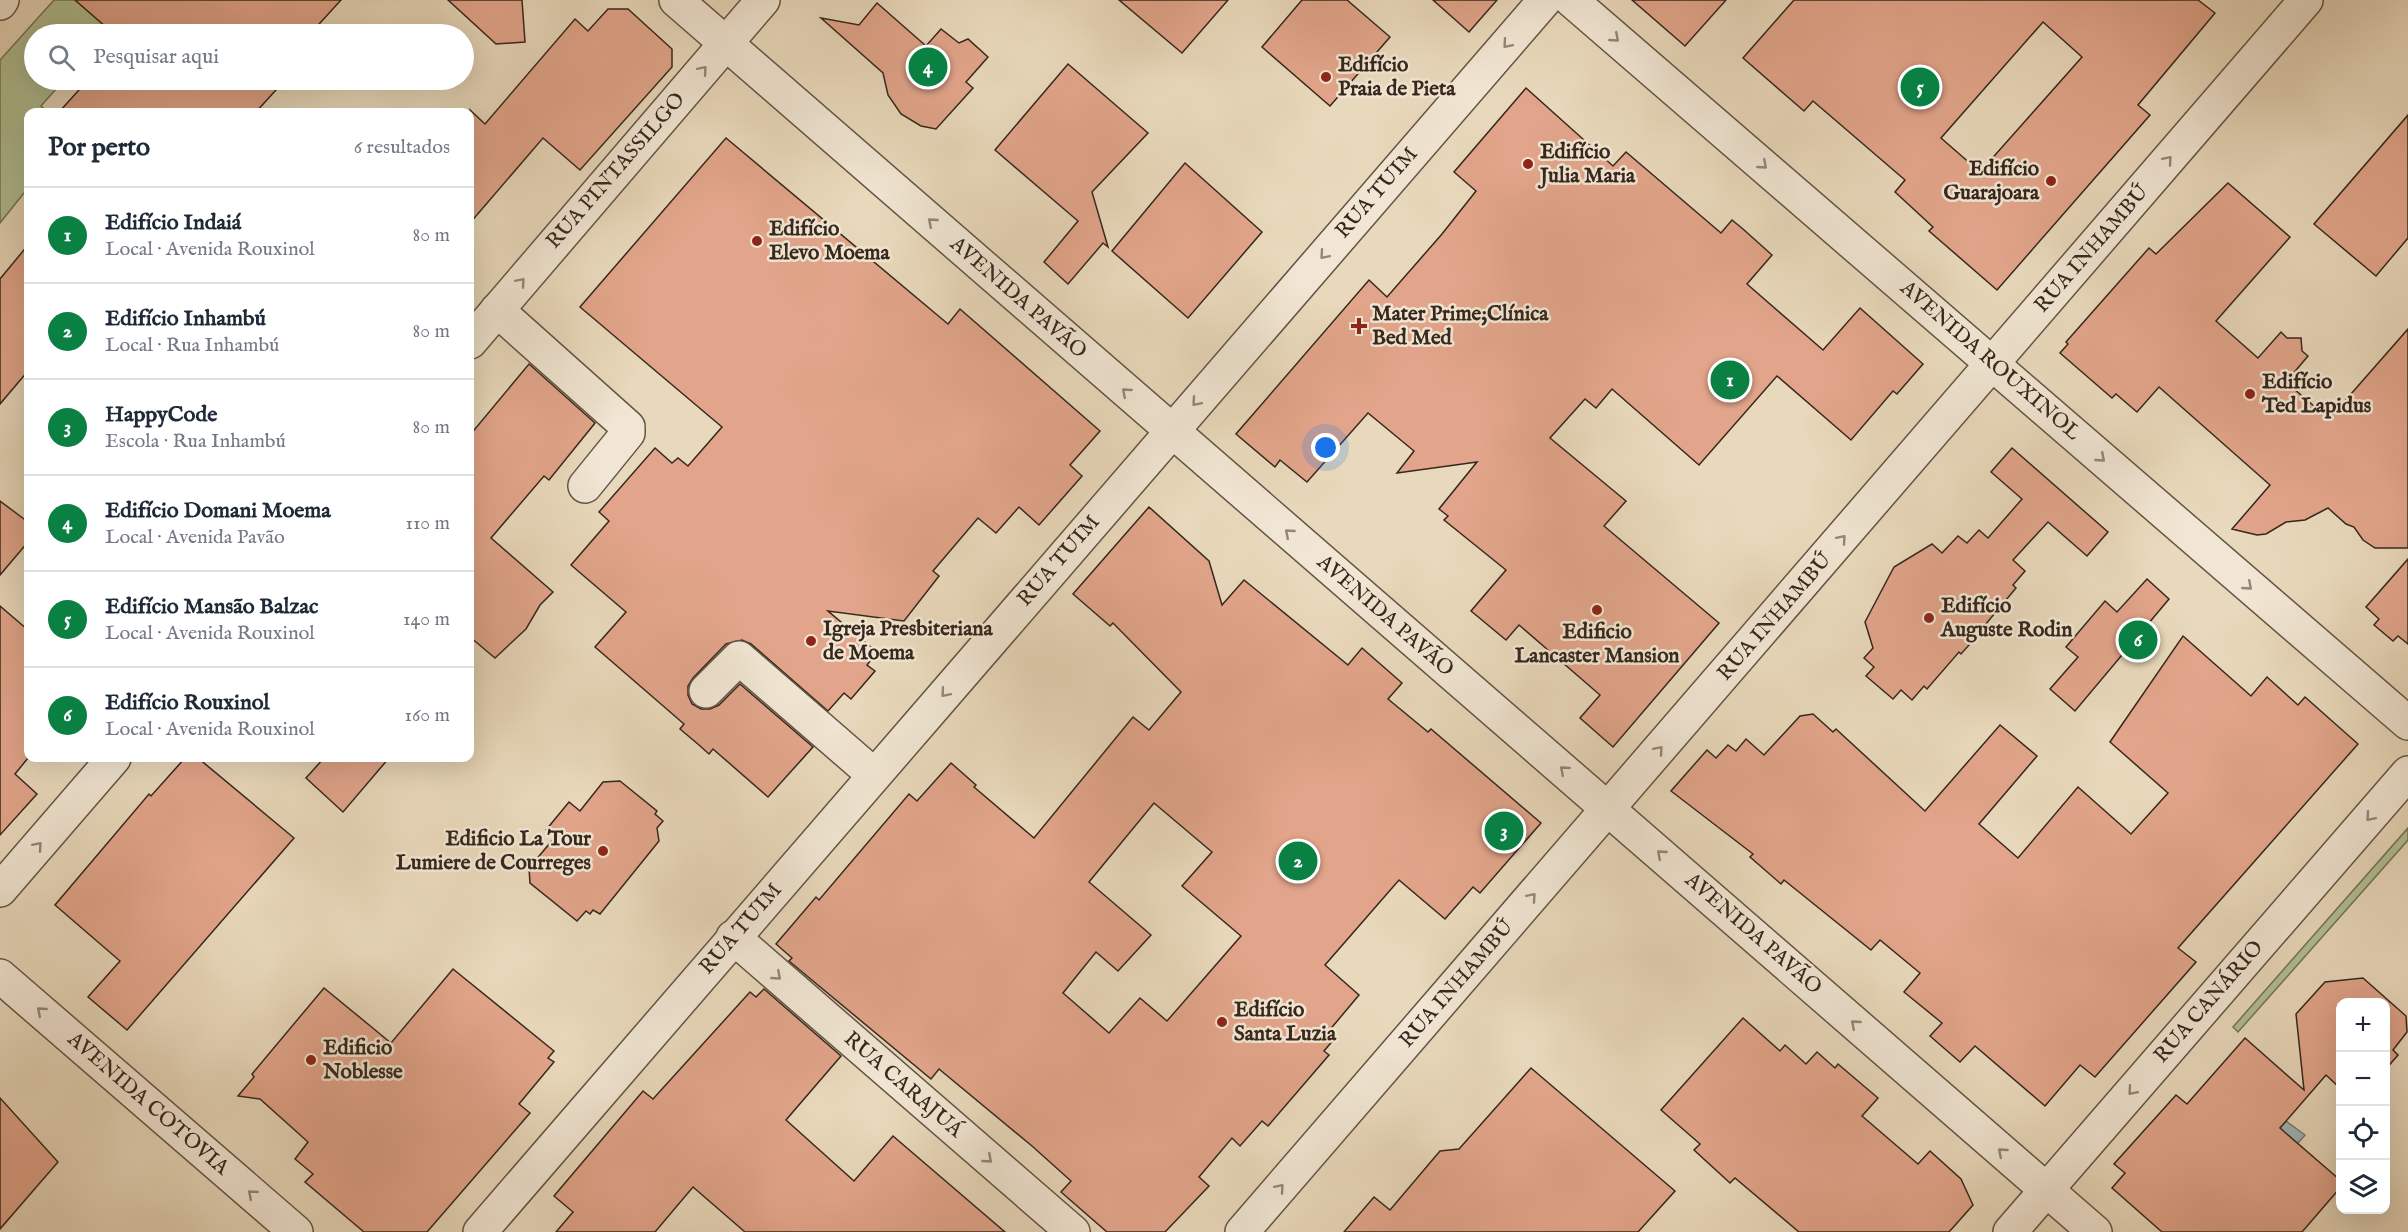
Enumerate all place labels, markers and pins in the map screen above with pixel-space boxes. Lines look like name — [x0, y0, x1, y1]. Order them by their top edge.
pin: 4 — [908, 44, 948, 90]
place label: Edifício Praia de Pieta — [1338, 52, 1456, 103]
pin: 5 — [1900, 64, 1940, 110]
marker: Edifício Praia de Pieta — [1319, 70, 1333, 84]
place label: Edifício Julia Maria — [1537, 139, 1636, 190]
place label: Edifício Guarajoara — [1943, 156, 2040, 207]
marker: Edifício Julia Maria — [1521, 157, 1535, 171]
marker: Edifício Guarajoara — [2044, 174, 2058, 188]
place label: Edifício Elevo Moema — [769, 216, 891, 267]
marker: Edifício Elevo Moema — [750, 234, 764, 248]
place label: Mater Prime;Clínica Bed Med — [1372, 301, 1549, 352]
marker: Mater Prime;Clínica Bed Med — [1350, 317, 1368, 335]
pin: 1 — [1710, 358, 1750, 403]
place label: Edifício Ted Lapidus — [2261, 369, 2371, 420]
marker: Edifício Ted Lapidus — [2243, 387, 2257, 401]
place label: Edifício Auguste Rodin — [1940, 593, 2072, 644]
marker: Edificio Lancaster Mansion — [1590, 603, 1604, 617]
marker: Edifício Auguste Rodin — [1922, 611, 1936, 625]
place label: Igreja Presbiteriana de Moema — [823, 616, 993, 667]
pin: 6 — [2118, 618, 2158, 662]
place label: Edificio Lancaster Mansion — [1514, 619, 1680, 670]
marker: Igreja Presbiteriana de Moema — [804, 634, 818, 648]
pin: 3 — [1484, 808, 1524, 854]
place label: Edificio La Tour Lumiere de Courreges — [396, 826, 591, 877]
pin: 2 — [1278, 838, 1318, 884]
marker: Edificio La Tour Lumiere de Courreges — [596, 844, 610, 858]
place label: Edifício Santa Luzia — [1234, 997, 1337, 1048]
marker: Edifício Santa Luzia — [1215, 1015, 1229, 1029]
place label: Edificio Noblesse — [322, 1035, 403, 1086]
marker: Edificio Noblesse — [304, 1053, 318, 1067]

